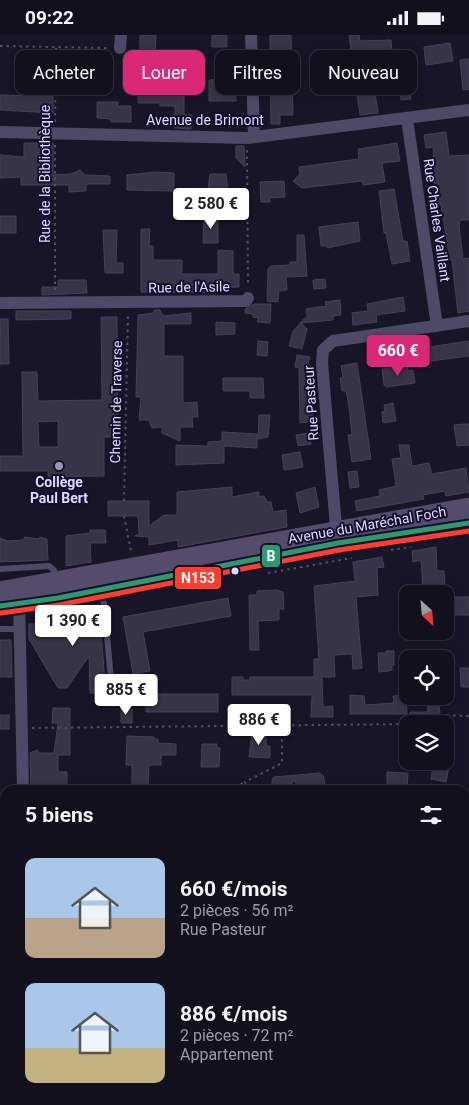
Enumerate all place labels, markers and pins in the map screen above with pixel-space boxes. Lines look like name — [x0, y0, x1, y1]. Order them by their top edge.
pin: 2 580 € — [165, 187, 257, 230]
pin: 660 € — [363, 335, 433, 377]
marker: Collège Paul Bert — [53, 460, 65, 472]
place label: Collège Paul Bert — [30, 474, 88, 506]
unlabelled marker — [230, 566, 240, 576]
pin: 1 390 € — [27, 605, 119, 647]
pin: 885 € — [91, 673, 161, 716]
pin: 886 € — [224, 703, 294, 746]

